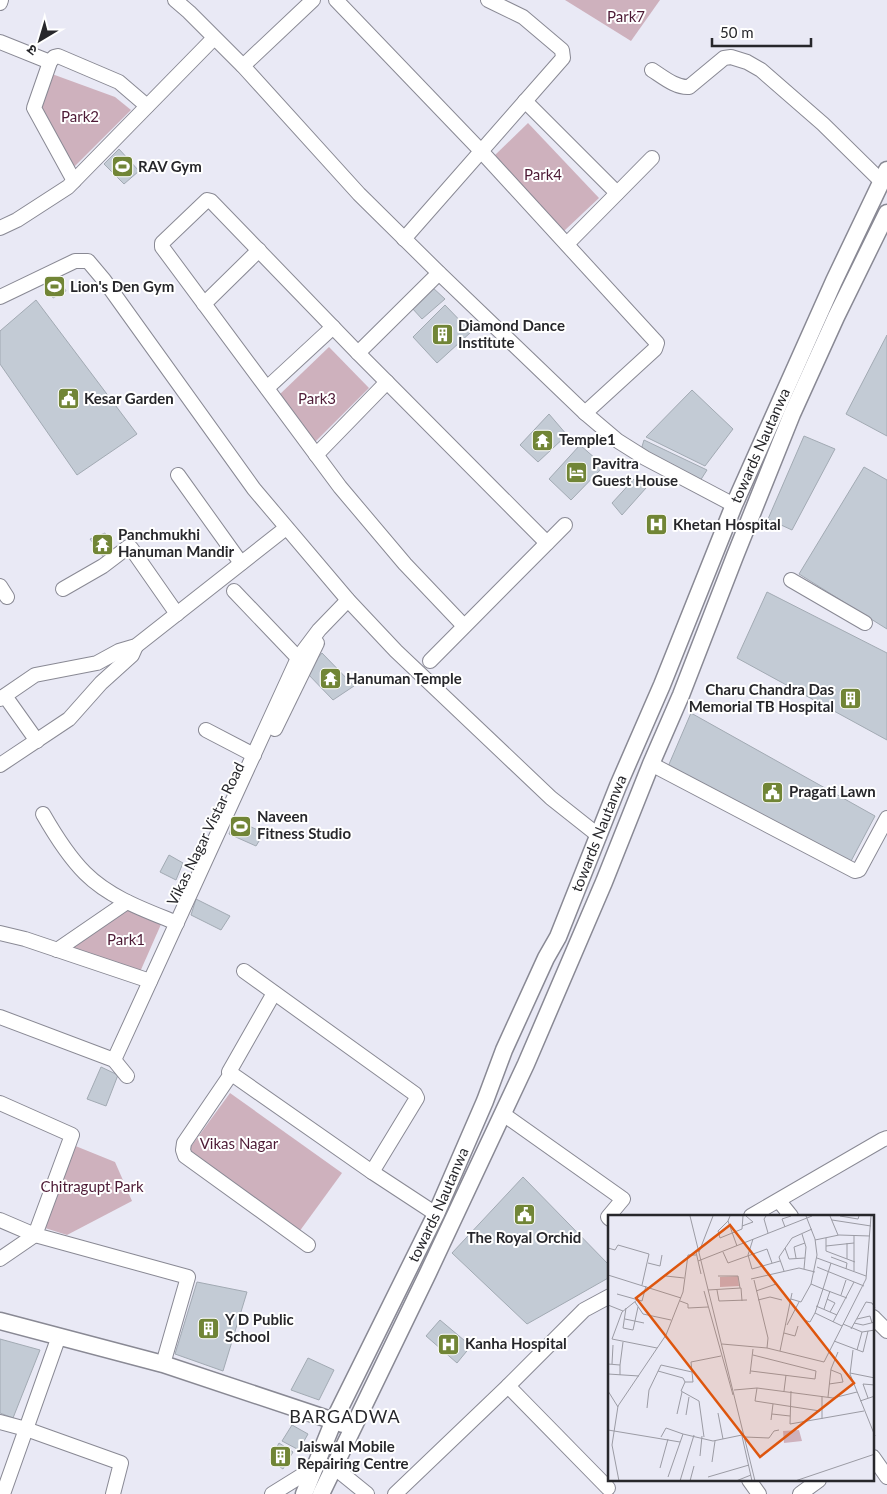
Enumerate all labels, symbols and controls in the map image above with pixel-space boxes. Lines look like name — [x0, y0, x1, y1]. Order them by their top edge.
park label: Park7 — [607, 7, 645, 25]
north arrow — [15, 15, 65, 65]
scale bar — [712, 15, 811, 47]
text: 50 m — [720, 23, 754, 41]
text: उ — [23, 41, 40, 60]
park label: Park2 — [61, 107, 99, 125]
sports icon: RAV Gym — [110, 155, 134, 179]
place label: RAV Gym — [138, 157, 202, 175]
park label: Park4 — [524, 165, 562, 183]
sports icon: Lion's Den Gym — [42, 275, 66, 299]
place label: Lion's Den Gym — [70, 277, 174, 295]
place label: Diamond Dance Institute — [458, 316, 565, 351]
building icon: Diamond Dance Institute — [430, 323, 454, 347]
street label: towards Nautanwa — [726, 385, 793, 506]
public building icon: Kesar Garden — [56, 387, 80, 411]
place label: Kesar Garden — [84, 389, 174, 407]
park label: Park3 — [298, 389, 336, 407]
temple icon: Temple1 — [531, 428, 555, 452]
place label: Temple1 — [559, 430, 616, 448]
place label: Pavitra Guest House — [592, 454, 678, 489]
hotel icon: Pavitra Guest House — [564, 461, 588, 485]
hospital icon: Khetan Hospital — [645, 513, 669, 537]
place label: Khetan Hospital — [673, 515, 781, 533]
place label: Panchmukhi Hanuman Mandir — [118, 525, 235, 560]
temple icon: Panchmukhi Hanuman Mandir — [90, 532, 114, 556]
temple icon: Hanuman Temple — [318, 667, 342, 691]
place label: Hanuman Temple — [346, 669, 462, 687]
place label: Charu Chandra Das Memorial TB Hospital — [689, 680, 834, 715]
building icon: Charu Chandra Das Memorial TB Hospital — [838, 687, 862, 711]
street label: Vikas Nagar Vistar Road — [163, 759, 248, 908]
street label: towards Nautanwa — [567, 772, 630, 894]
public building icon: Pragati Lawn — [761, 780, 785, 804]
place label: Pragati Lawn — [789, 782, 876, 800]
place label: Naveen Fitness Studio — [257, 807, 351, 842]
sports icon: Naveen Fitness Studio — [229, 814, 253, 838]
park label: Park1 — [107, 930, 145, 948]
park label: Vikas Nagar — [200, 1134, 279, 1152]
street label: towards Nautanwa — [404, 1144, 472, 1265]
park label: Chitragupt Park — [40, 1177, 144, 1195]
public building icon: The Royal Orchid — [512, 1203, 536, 1227]
inset map — [608, 1215, 874, 1482]
place label: The Royal Orchid — [467, 1228, 581, 1246]
place label: Y D Public School — [224, 1310, 294, 1345]
building icon: Y D Public School — [197, 1317, 221, 1341]
hospital icon: Kanha Hospital — [437, 1332, 461, 1356]
place label: Kanha Hospital — [465, 1334, 567, 1352]
district label: BARGADWA — [289, 1405, 401, 1427]
place label: Jaiswal Mobile Repairing Centre — [297, 1437, 409, 1472]
building icon: Jaiswal Mobile Repairing Centre — [269, 1444, 293, 1468]

